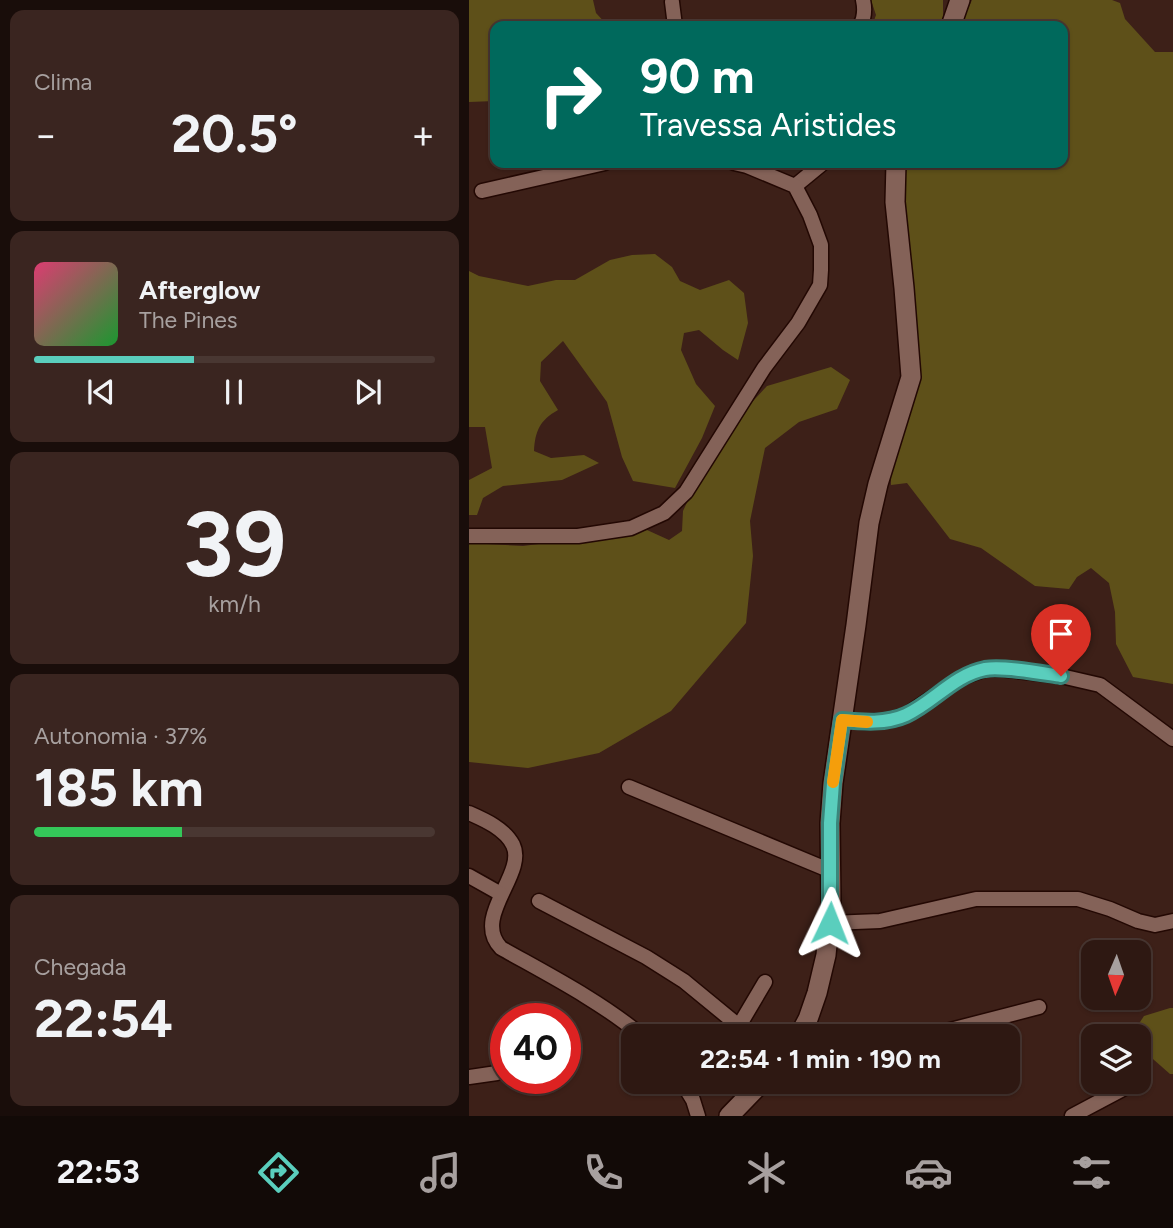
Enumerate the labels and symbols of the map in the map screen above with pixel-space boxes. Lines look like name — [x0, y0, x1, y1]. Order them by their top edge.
pin — [1031, 604, 1091, 676]
position arrow — [793, 886, 867, 960]
north arrow — [1081, 940, 1151, 1010]
speed limit sign: 40 — [490, 1003, 581, 1094]

